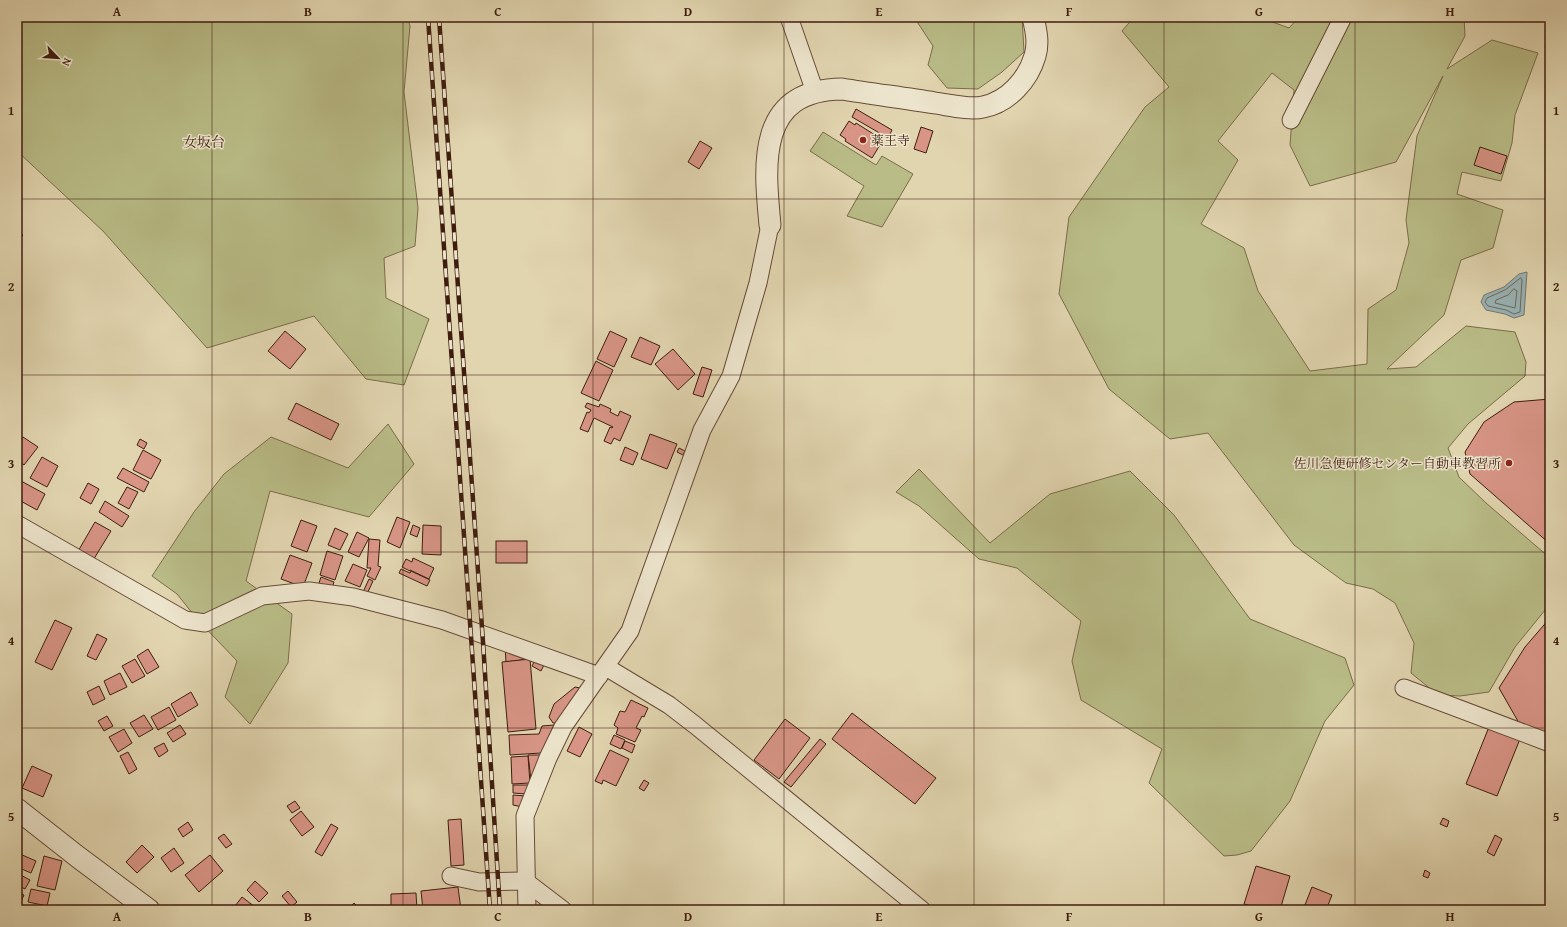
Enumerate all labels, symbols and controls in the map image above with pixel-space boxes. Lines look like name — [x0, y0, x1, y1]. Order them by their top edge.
text: A — [113, 2, 122, 21]
text: B — [304, 2, 312, 21]
text: C — [494, 2, 502, 21]
text: D — [684, 2, 692, 21]
text: E — [876, 2, 883, 21]
text: F — [1066, 2, 1073, 21]
text: G — [1255, 2, 1263, 21]
text: H — [1445, 2, 1455, 21]
north arrow — [38, 38, 78, 78]
text: N — [58, 56, 76, 70]
text: 1 — [8, 101, 14, 120]
text: 1 — [1553, 101, 1559, 120]
place label: 薬王寺 — [871, 131, 910, 150]
district label: 女坂台 — [183, 132, 225, 152]
marker: 薬王寺 — [858, 135, 868, 145]
text: 2 — [8, 277, 15, 296]
text: 2 — [1553, 277, 1560, 296]
text: 3 — [8, 454, 14, 473]
place label: 佐川急便研修センター自動車教習所 — [1294, 454, 1501, 473]
text: 3 — [1553, 454, 1559, 473]
marker: 佐川急便研修センター自動車教習所 — [1504, 458, 1514, 468]
text: 4 — [8, 631, 15, 650]
text: 4 — [1553, 631, 1560, 650]
text: 5 — [8, 807, 15, 826]
text: 5 — [1553, 807, 1560, 826]
text: A — [113, 907, 122, 926]
text: B — [304, 907, 312, 926]
text: C — [494, 907, 502, 926]
text: D — [684, 907, 692, 926]
text: E — [876, 907, 883, 926]
text: F — [1066, 907, 1073, 926]
text: G — [1255, 907, 1263, 926]
text: H — [1445, 907, 1455, 926]

